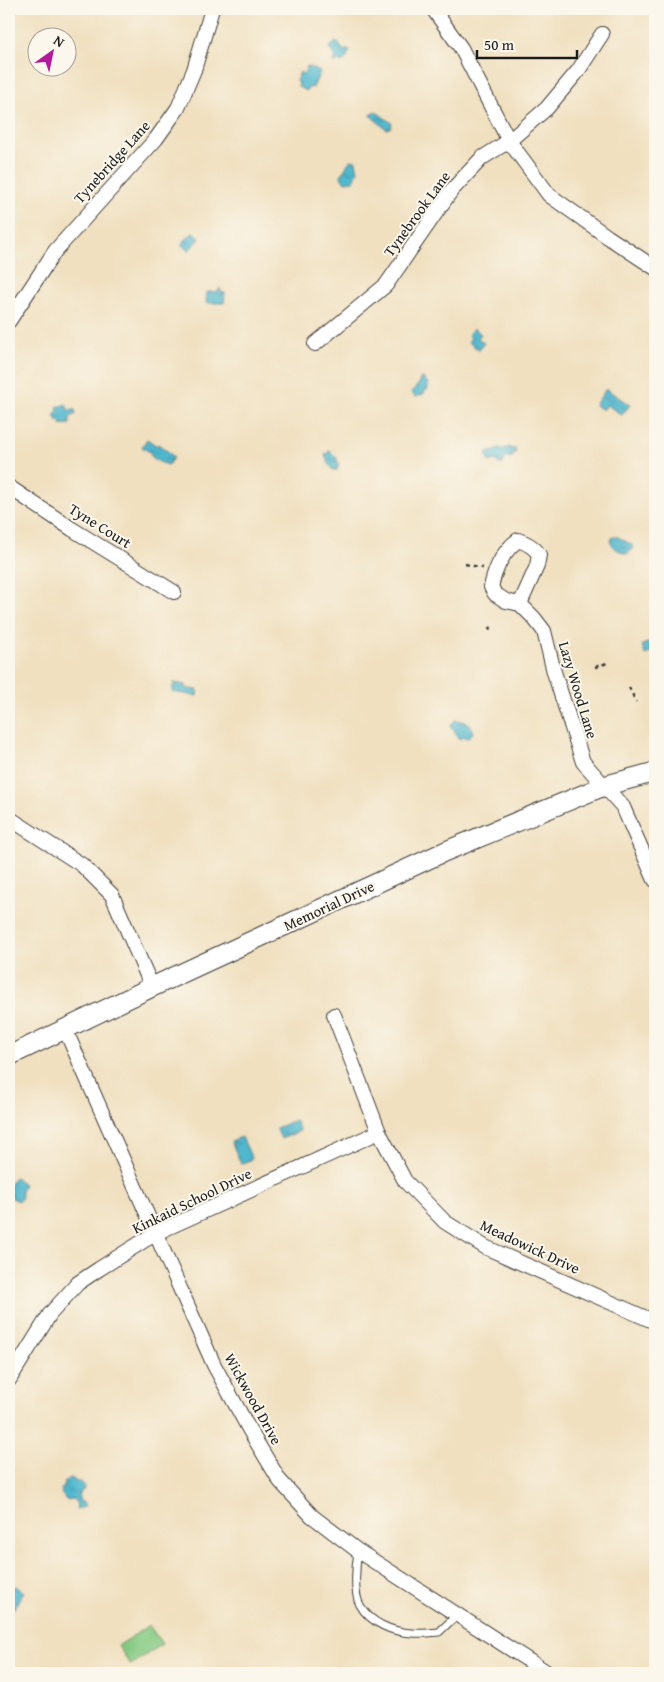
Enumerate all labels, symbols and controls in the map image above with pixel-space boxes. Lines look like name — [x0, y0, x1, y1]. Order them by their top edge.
north arrow — [28, 28, 78, 78]
scale bar — [477, 28, 576, 60]
text: N — [50, 30, 69, 52]
text: 50 m — [484, 34, 515, 55]
street label: Tynebridge Lane — [69, 116, 155, 208]
street label: Tynebrook Lane — [378, 167, 455, 261]
street label: Tyne Court — [65, 498, 136, 553]
street label: Lazy Wood Lane — [554, 639, 603, 741]
street label: Memorial Drive — [280, 875, 378, 936]
street label: Kinkaid School Drive — [129, 1163, 255, 1239]
street label: Meadowick Drive — [477, 1214, 583, 1279]
street label: Wickwood Drive — [220, 1349, 287, 1448]

